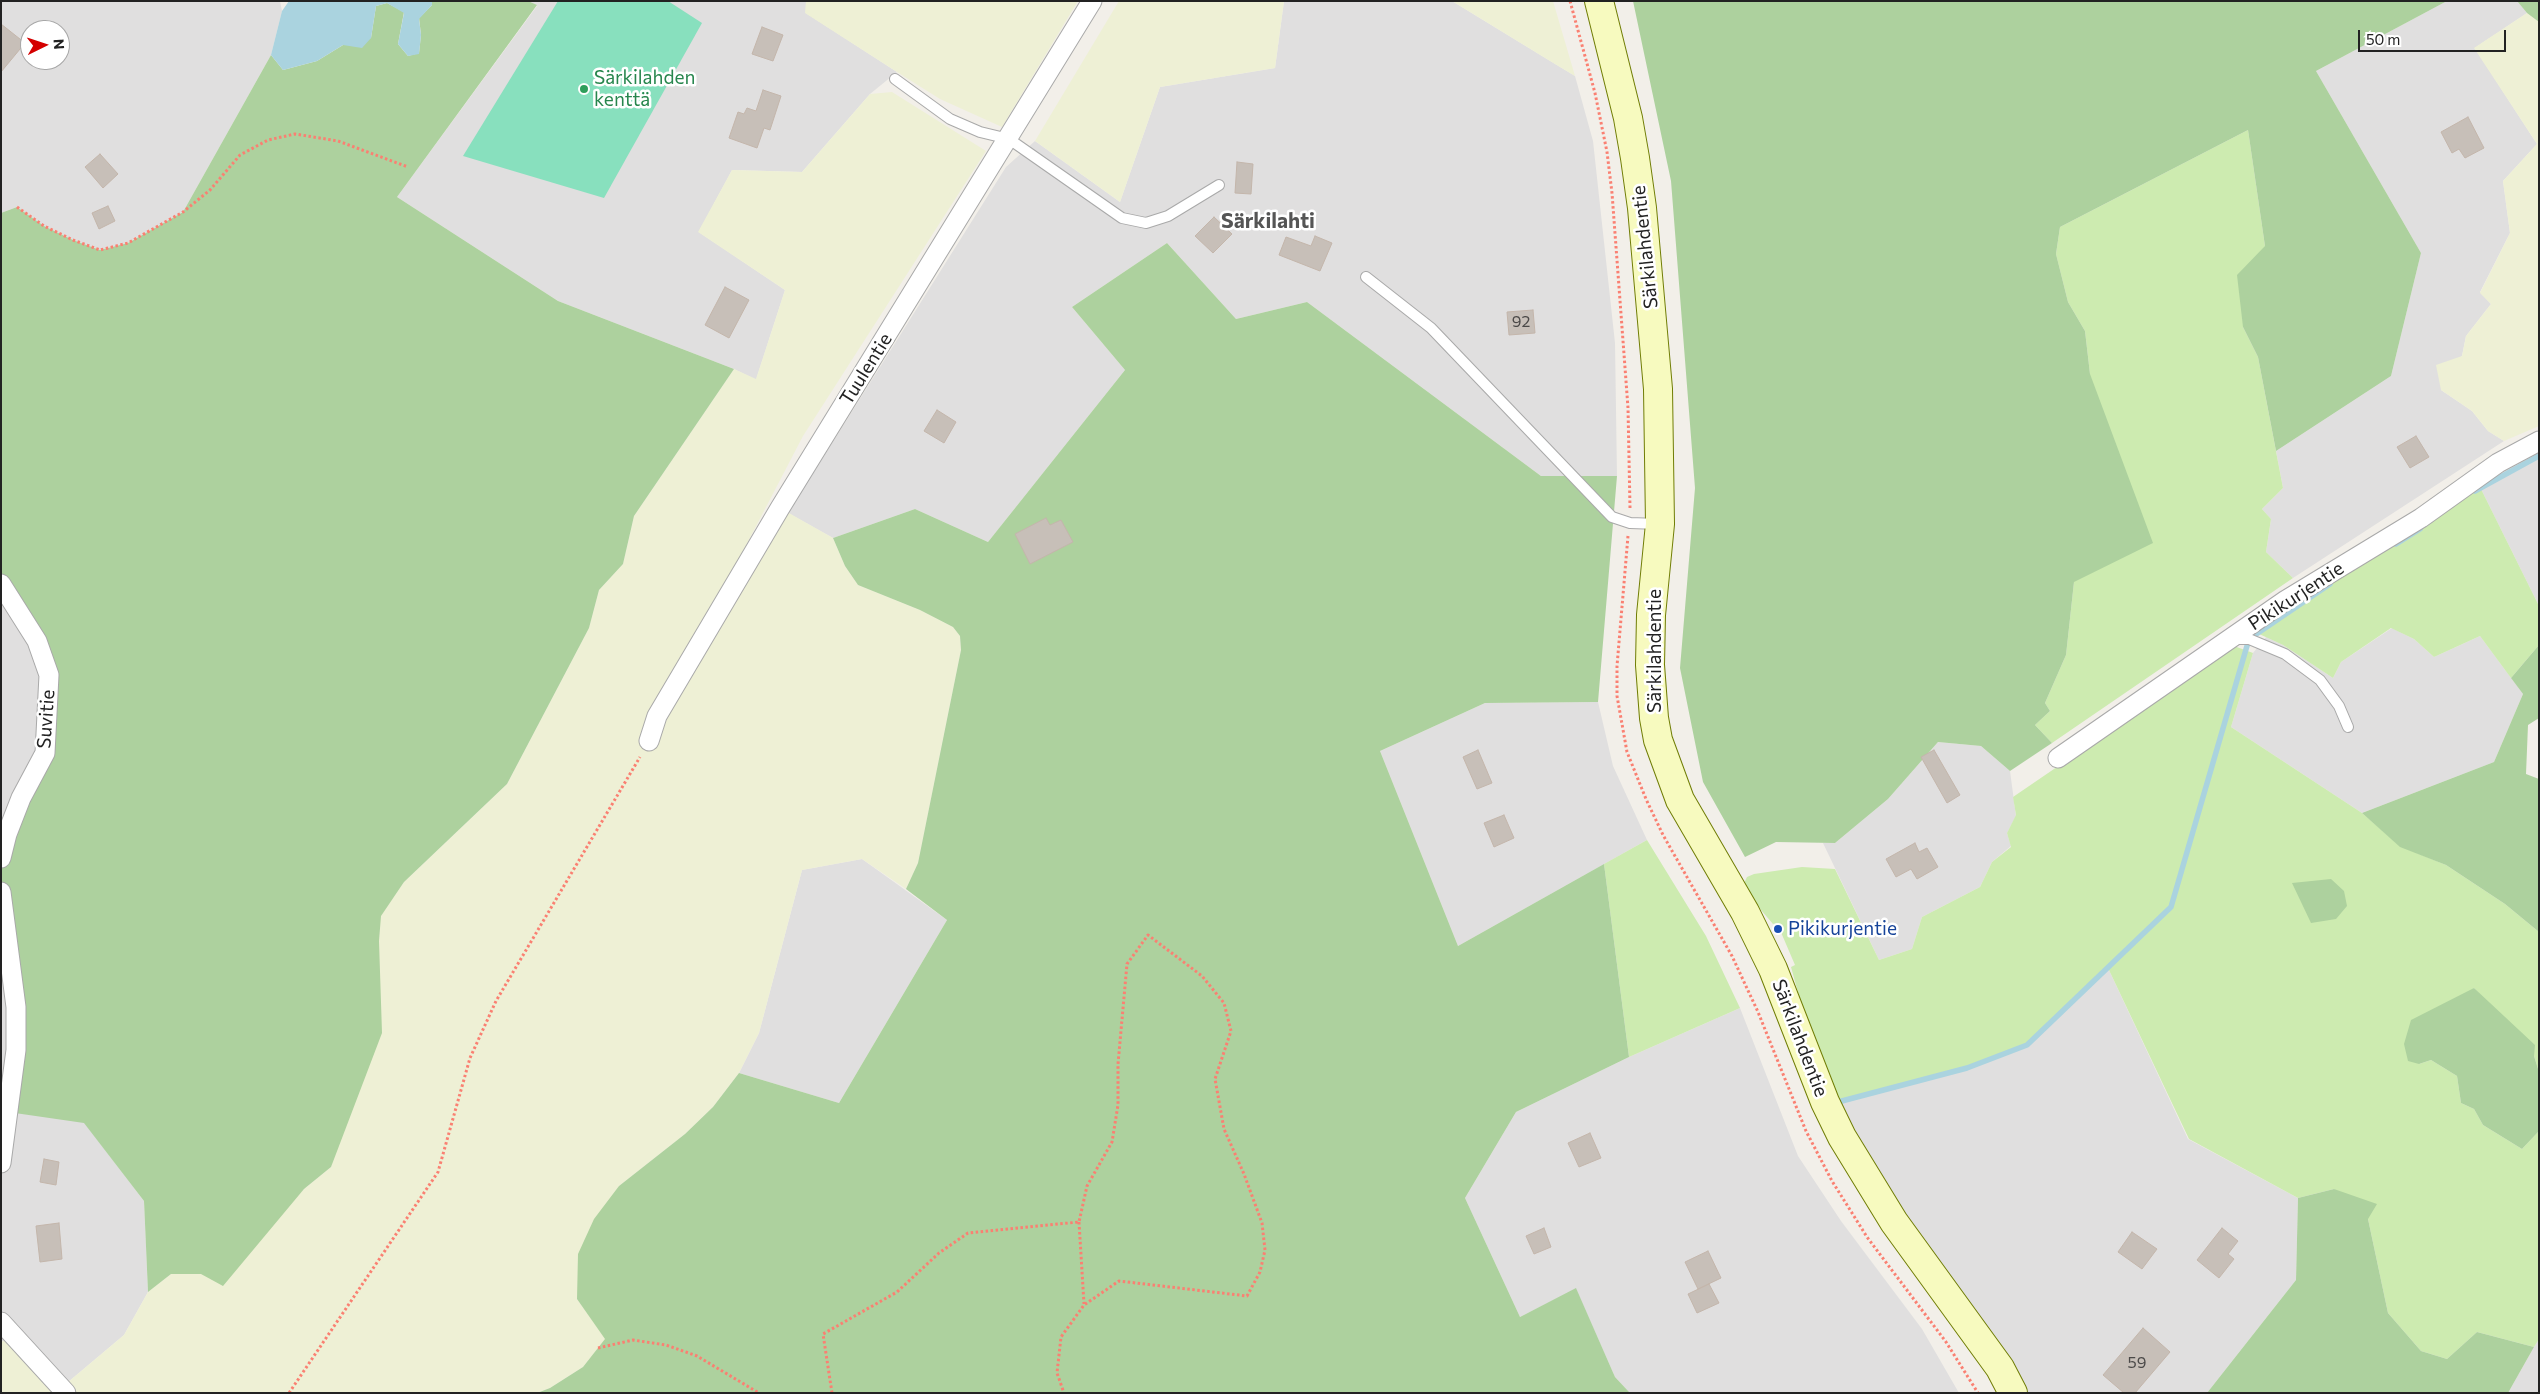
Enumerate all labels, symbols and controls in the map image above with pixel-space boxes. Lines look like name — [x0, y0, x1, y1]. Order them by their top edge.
north arrow — [20, 20, 70, 70]
scale bar — [2360, 20, 2508, 52]
text: 50 m — [2366, 30, 2400, 48]
text: N — [51, 38, 68, 50]
place label: Särkilahden kenttä — [594, 67, 695, 111]
marker: Särkilahden kenttä — [578, 83, 590, 95]
street label: Särkilahdentie — [1627, 184, 1663, 310]
district label: Särkilahti — [1221, 208, 1315, 234]
house number: 92 — [1512, 312, 1530, 332]
street label: Tuulentie — [835, 329, 897, 409]
street label: Pikikurjentie — [2244, 557, 2348, 635]
street label: Särkilahdentie — [1644, 589, 1666, 713]
street label: Suvitie — [33, 689, 59, 749]
place label: Pikikurjentie — [1788, 918, 1897, 940]
marker: Pikikurjentie — [1772, 923, 1784, 935]
street label: Särkilahdentie — [1767, 976, 1833, 1100]
house number: 59 — [2128, 1353, 2146, 1373]

